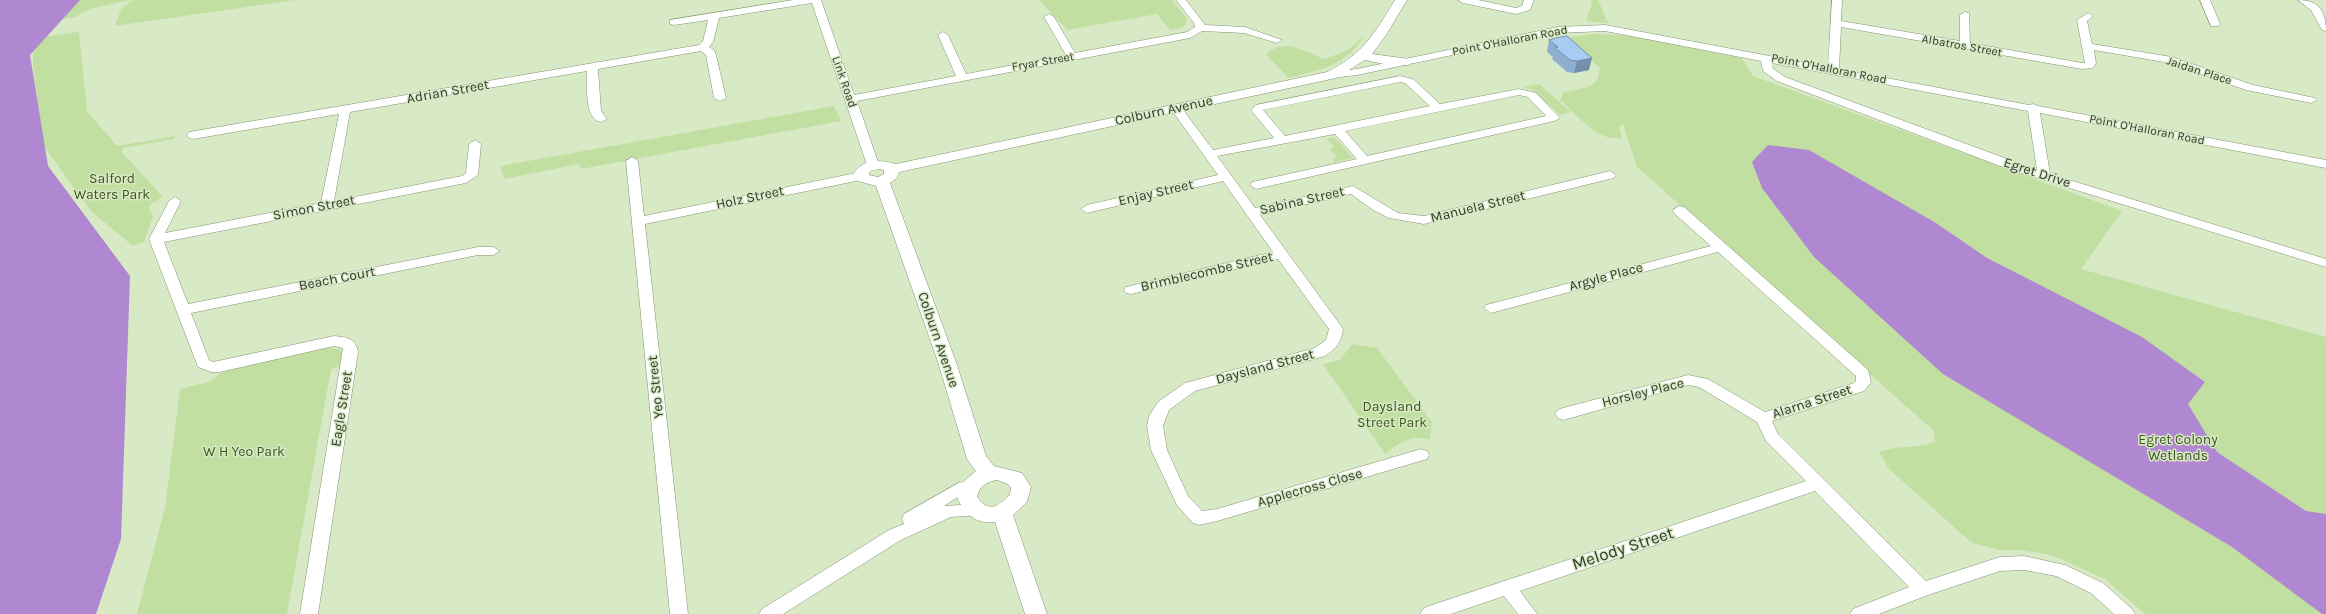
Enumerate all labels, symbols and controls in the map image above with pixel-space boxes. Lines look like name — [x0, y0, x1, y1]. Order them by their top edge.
street label: Point O'Halloran Road — [1451, 23, 1569, 59]
street label: Albatros Street — [1921, 32, 2003, 60]
street label: Fryar Street — [1011, 49, 1075, 75]
street label: Point O'Halloran Road — [1770, 51, 1888, 87]
street label: Link Road — [828, 54, 860, 110]
street label: Jaidan Place — [2165, 54, 2233, 88]
street label: Adrian Street — [405, 76, 491, 108]
street label: Colburn Avenue — [1113, 92, 1215, 130]
street label: Point O'Halloran Road — [2088, 112, 2206, 148]
street label: Egret Drive — [2001, 154, 2073, 192]
park label: Salford Waters Park — [74, 171, 150, 204]
street label: Enjay Street — [1117, 176, 1195, 210]
street label: Holz Street — [714, 183, 786, 213]
street label: Sabina Street — [1258, 183, 1346, 219]
street label: Manuela Street — [1429, 187, 1527, 227]
street label: Simon Street — [271, 192, 357, 224]
street label: Brimblecombe Street — [1139, 249, 1275, 295]
street label: Argyle Place — [1567, 259, 1645, 295]
street label: Beach Court — [297, 263, 377, 295]
street label: Colburn Avenue — [914, 290, 962, 390]
street label: Daysland Street — [1214, 346, 1316, 388]
street label: Yeo Street — [644, 355, 668, 419]
street label: Eagle Street — [328, 370, 356, 448]
street label: Horsley Place — [1600, 375, 1686, 411]
street label: Alarna Street — [1770, 381, 1854, 423]
park label: Daysland Street Park — [1357, 399, 1427, 432]
park label: Egret Colony Wetlands — [2138, 432, 2218, 464]
park label: W H Yeo Park — [203, 444, 285, 460]
street label: Applecross Close — [1256, 465, 1364, 511]
street label: Melody Street — [1570, 523, 1676, 575]

